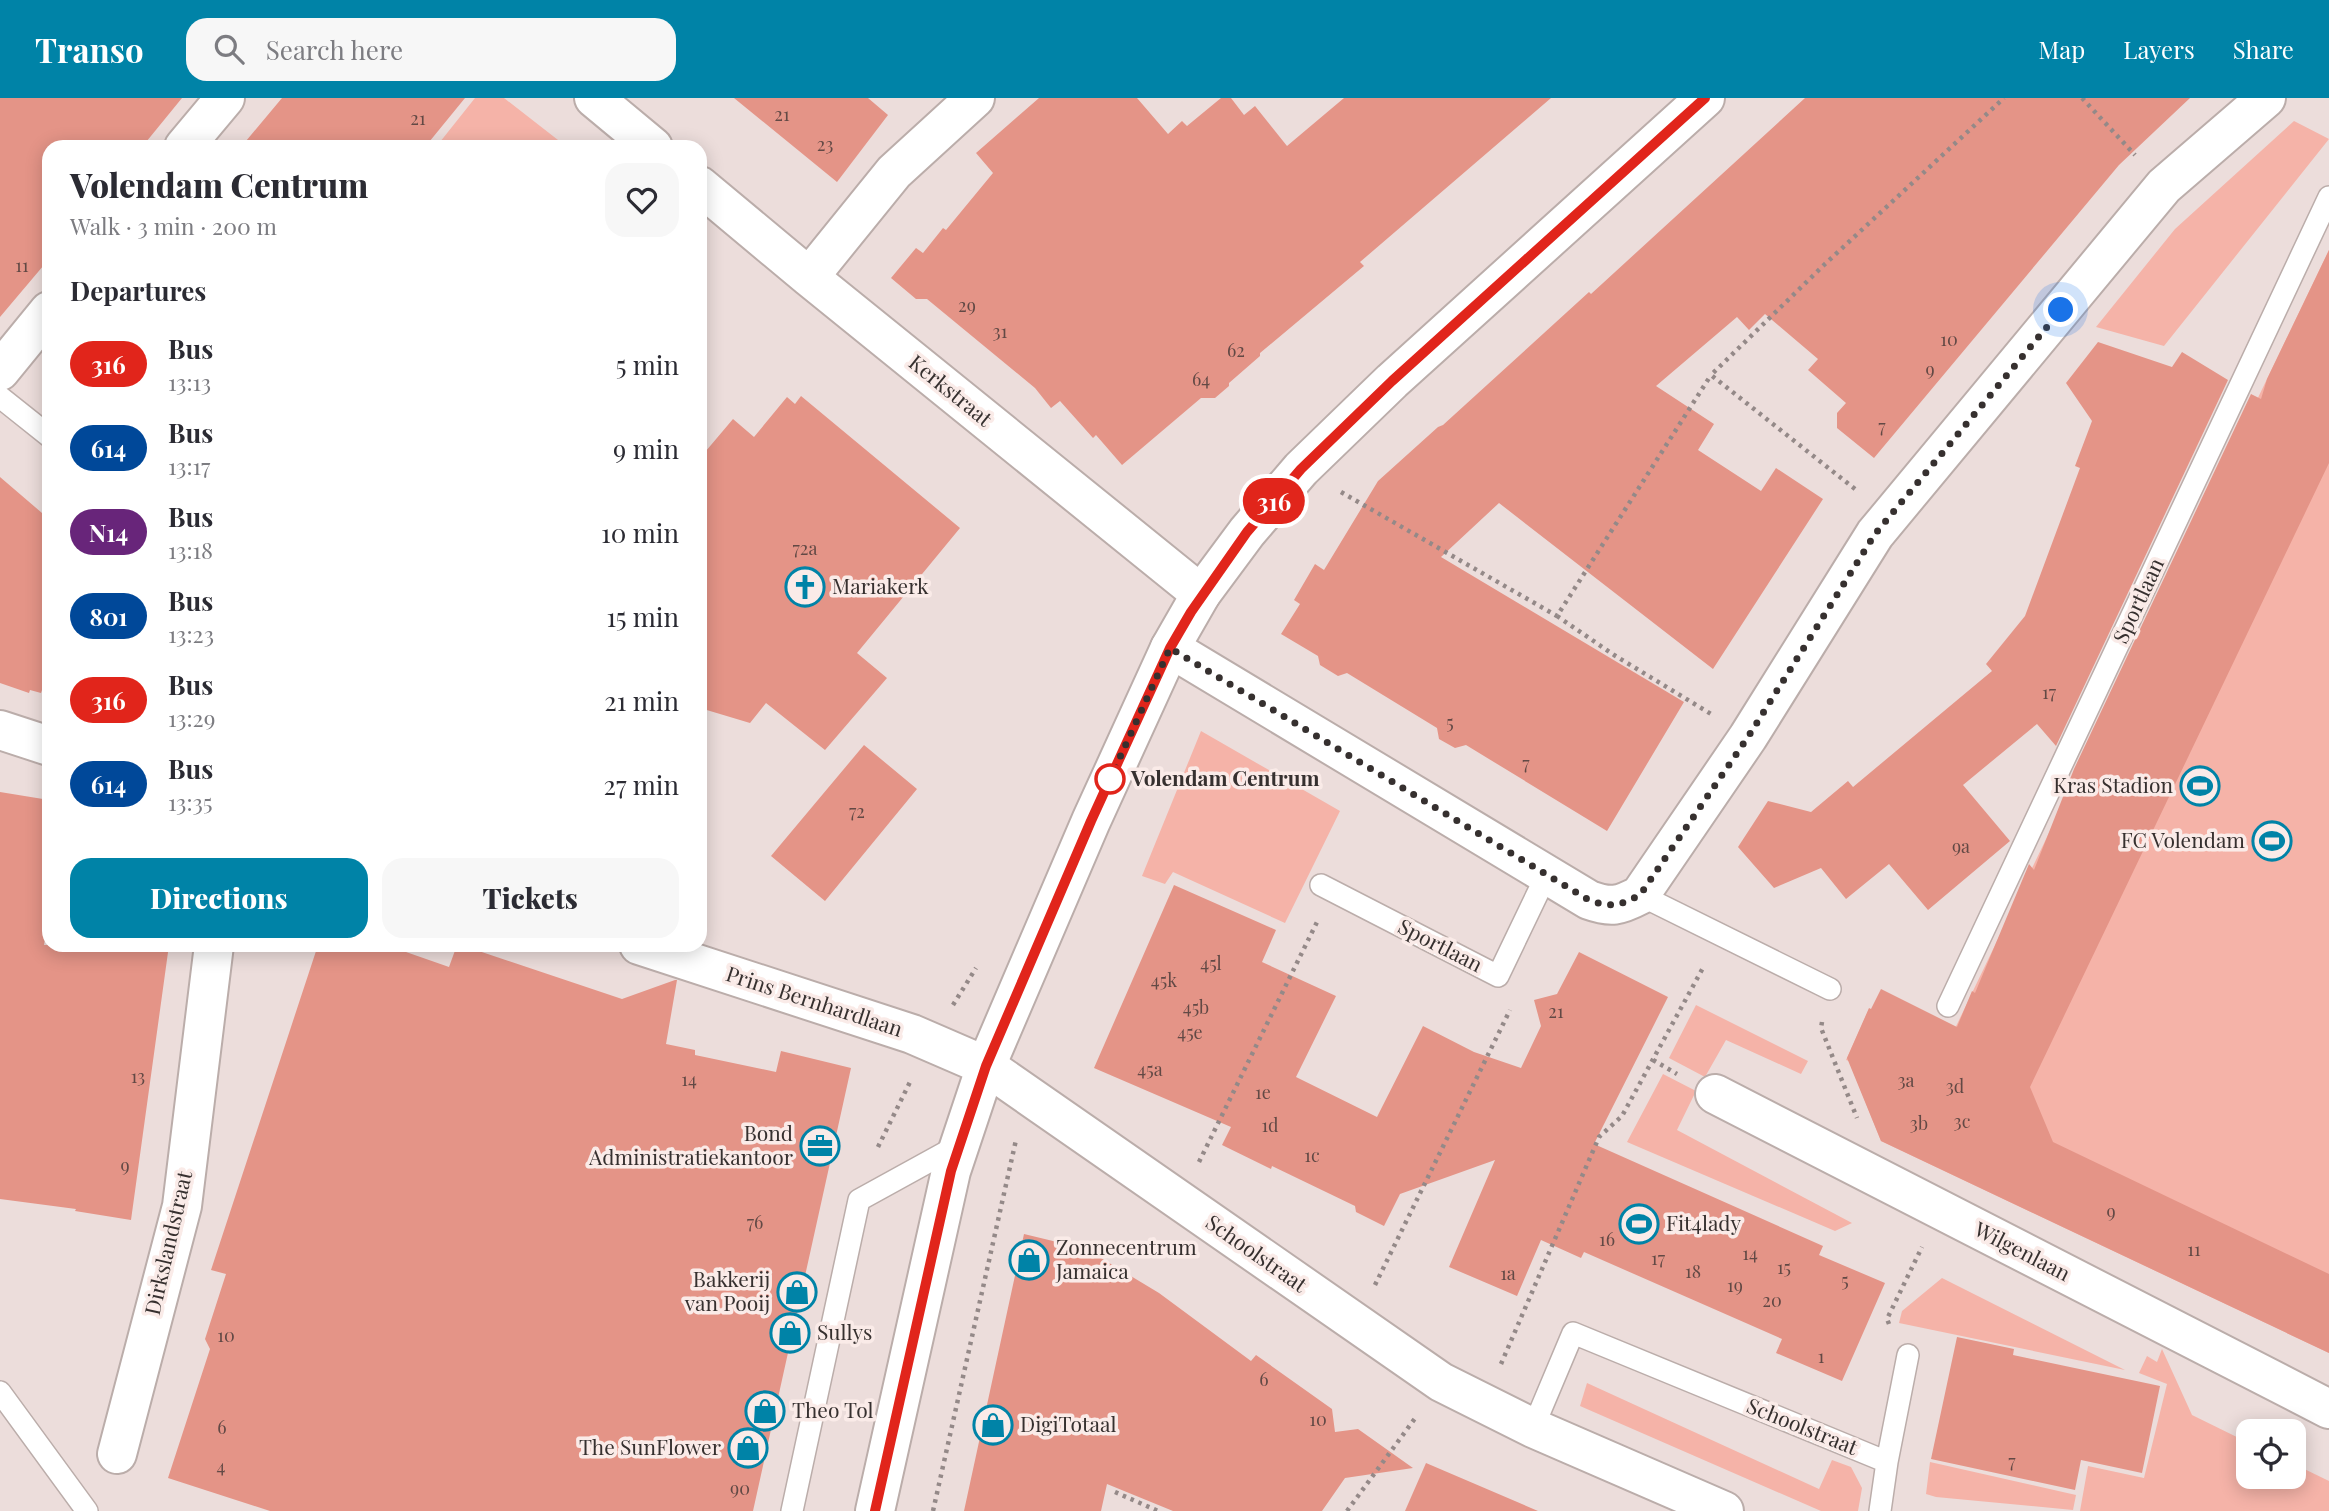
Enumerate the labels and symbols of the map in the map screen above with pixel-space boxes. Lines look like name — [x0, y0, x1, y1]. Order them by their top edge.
house number: 21 — [774, 102, 790, 126]
house number: 21 — [410, 106, 426, 130]
house number: 23 — [817, 132, 833, 156]
house number: 11 — [15, 253, 29, 277]
your location — [2043, 292, 2078, 327]
house number: 29 — [958, 293, 976, 317]
house number: 31 — [993, 319, 1008, 343]
house number: 10 — [1940, 327, 1958, 351]
house number: 62 — [1227, 338, 1245, 362]
street label: Kerkstraat — [904, 347, 999, 432]
house number: 9 — [1925, 357, 1935, 381]
house number: 64 — [1192, 367, 1210, 391]
house number: 7 — [1878, 414, 1886, 438]
line badge: 316 — [1234, 478, 1314, 524]
house number: 72a — [793, 536, 817, 560]
street label: Sportlaan — [2105, 552, 2169, 647]
church icon: Mariakerk — [784, 566, 826, 608]
place label: Mariakerk — [832, 571, 929, 599]
house number: 17 — [2042, 680, 2057, 704]
house number: 5 — [1446, 710, 1454, 734]
house number: 7 — [1522, 751, 1530, 775]
place label: Volendam Centrum — [1130, 763, 1319, 791]
marker: Volendam Centrum — [1095, 764, 1125, 794]
sports icon: Kras Stadion — [2179, 765, 2221, 807]
place label: Kras Stadion — [2053, 770, 2173, 798]
house number: 72 — [849, 799, 865, 823]
sports icon: FC Volendam — [2251, 820, 2293, 862]
place label: FC Volendam — [2121, 825, 2245, 853]
house number: 9a — [1952, 834, 1970, 858]
street label: Sportlaan — [1394, 911, 1488, 978]
house number: 45l — [1200, 951, 1222, 975]
street label: Prins Bernhardlaan — [723, 958, 907, 1042]
house number: 45k — [1151, 968, 1177, 992]
house number: 45b — [1183, 995, 1209, 1019]
house number: 21 — [1548, 999, 1564, 1023]
house number: 45e — [1177, 1020, 1203, 1044]
house number: 45a — [1137, 1057, 1163, 1081]
house number: 13 — [131, 1064, 145, 1088]
house number: 14 — [681, 1067, 697, 1091]
house number: 3a — [1897, 1068, 1915, 1092]
house number: 3d — [1946, 1074, 1965, 1098]
house number: 1e — [1255, 1080, 1271, 1104]
house number: 3c — [1954, 1109, 1971, 1133]
house number: 3b — [1910, 1111, 1928, 1135]
house number: 1d — [1261, 1113, 1279, 1137]
place label: Bond Administratiekantoor — [588, 1118, 794, 1170]
office icon: Bond Administratiekantoor — [799, 1125, 841, 1167]
house number: 1c — [1304, 1143, 1320, 1167]
house number: 9 — [120, 1153, 130, 1177]
street label: Dirkslandstraat — [137, 1167, 197, 1317]
house number: 9 — [2106, 1199, 2116, 1223]
sports icon: Fit4lady — [1618, 1203, 1660, 1245]
street label: Schoolstraat — [1201, 1207, 1314, 1298]
place label: Fit4lady — [1666, 1208, 1742, 1236]
house number: 76 — [747, 1210, 763, 1234]
street label: Wilgenlaan — [1969, 1214, 2076, 1287]
house number: 16 — [1599, 1227, 1615, 1251]
place label: Zonnecentrum Jamaica — [1055, 1232, 1197, 1284]
house number: 11 — [2187, 1237, 2201, 1261]
shop icon: Zonnecentrum Jamaica — [1008, 1239, 1050, 1281]
house number: 14 — [1742, 1241, 1758, 1265]
house number: 17 — [1651, 1246, 1666, 1270]
house number: 15 — [1777, 1255, 1791, 1279]
house number: 18 — [1685, 1259, 1701, 1283]
house number: 1a — [1500, 1261, 1516, 1285]
place label: Bakkerij van Pooij — [684, 1264, 770, 1316]
house number: 5 — [1841, 1268, 1849, 1292]
shop icon: Bakkerij van Pooij — [776, 1271, 818, 1313]
house number: 19 — [1727, 1273, 1743, 1297]
house number: 20 — [1762, 1288, 1782, 1312]
shop icon: Sullys — [769, 1312, 811, 1354]
place label: Sullys — [817, 1317, 872, 1345]
house number: 10 — [217, 1323, 235, 1347]
house number: 1 — [1818, 1344, 1825, 1368]
house number: 6 — [1259, 1367, 1269, 1391]
shop icon: Theo Tol — [744, 1390, 786, 1432]
street label: Schoolstraat — [1743, 1390, 1863, 1460]
place label: Theo Tol — [792, 1395, 874, 1423]
shop icon: DigiTotaal — [972, 1404, 1014, 1446]
house number: 10 — [1309, 1407, 1327, 1431]
place label: DigiTotaal — [1020, 1409, 1116, 1437]
house number: 6 — [217, 1415, 227, 1439]
shop icon: The SunFlower — [727, 1427, 769, 1469]
place label: The SunFlower — [579, 1432, 722, 1460]
house number: 7 — [2008, 1449, 2016, 1473]
house number: 4 — [217, 1454, 226, 1478]
house number: 90 — [730, 1476, 750, 1500]

